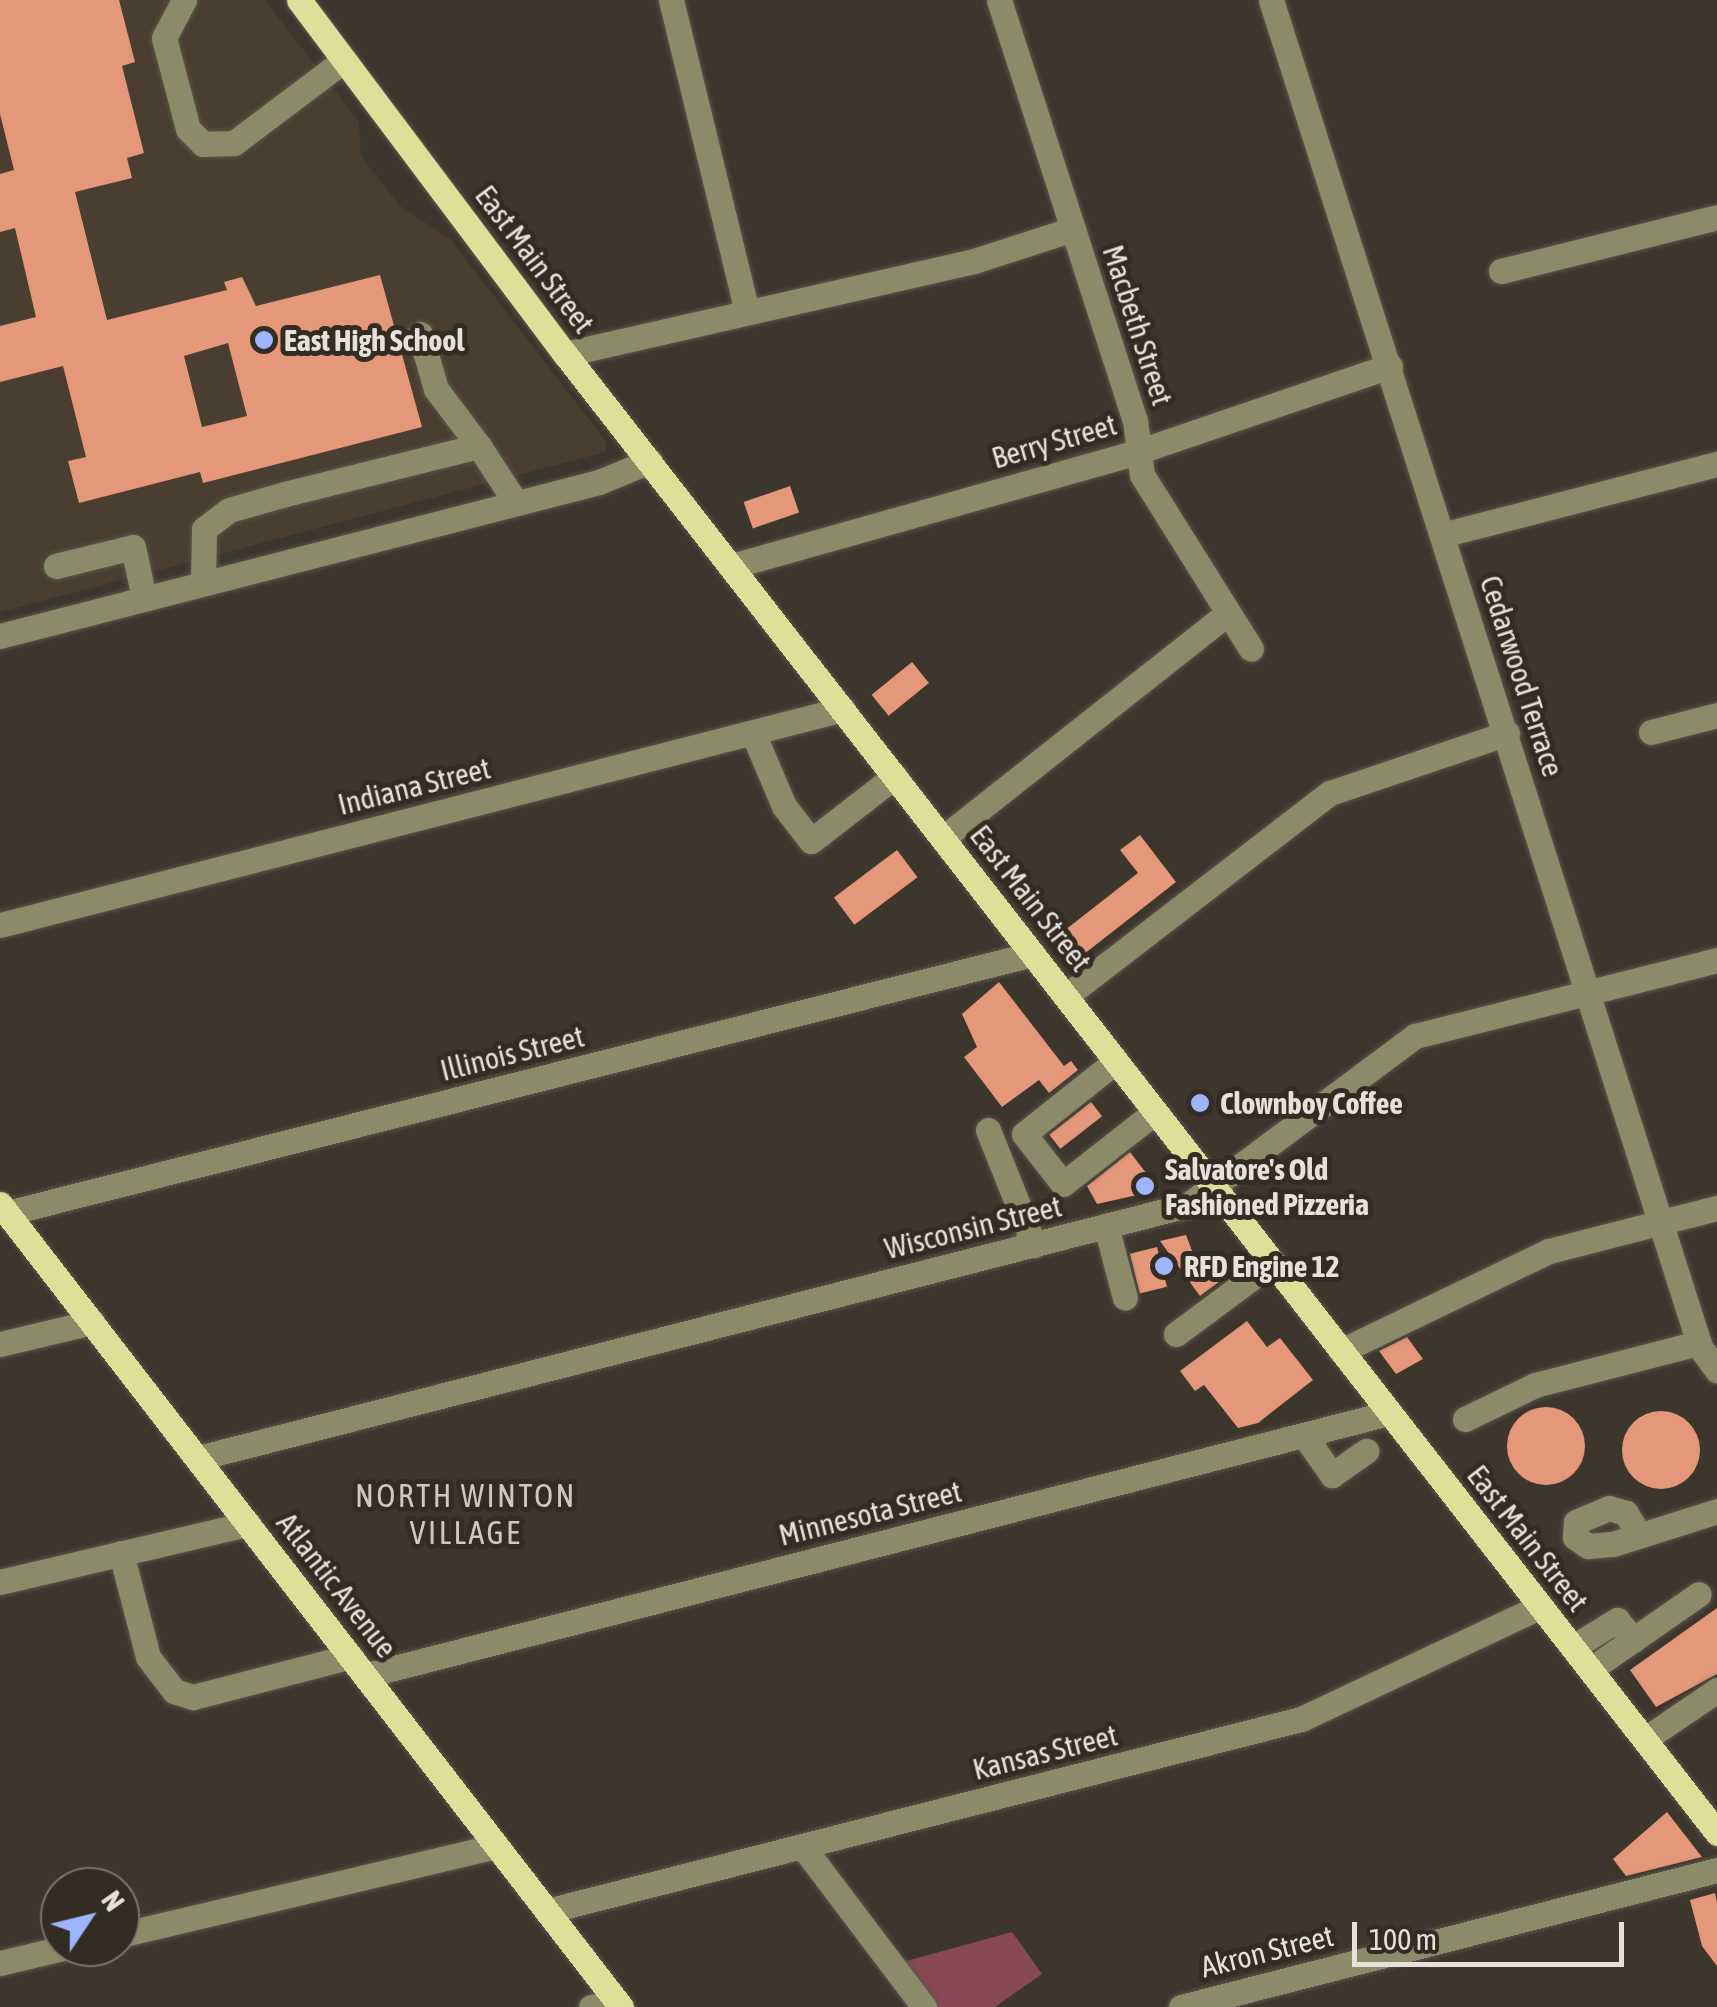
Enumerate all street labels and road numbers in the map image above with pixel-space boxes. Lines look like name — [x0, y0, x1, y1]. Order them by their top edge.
street label: East Main Street — [468, 178, 602, 340]
street label: Macbeth Street — [1095, 240, 1181, 410]
street label: Berry Street — [988, 406, 1120, 476]
street label: Cedarwood Terrace — [1473, 571, 1571, 781]
street label: Indiana Street — [334, 750, 494, 822]
street label: East Main Street — [963, 818, 1099, 978]
street label: Illinois Street — [437, 1018, 587, 1088]
street label: Wisconsin Street — [881, 1188, 1065, 1266]
street label: East Main Street — [1460, 1458, 1596, 1618]
street label: Minnesota Street — [775, 1473, 965, 1553]
street label: Atlantic Avenue — [269, 1506, 405, 1664]
street label: Kansas Street — [969, 1717, 1121, 1787]
street label: Akron Street — [1197, 1917, 1337, 1985]

